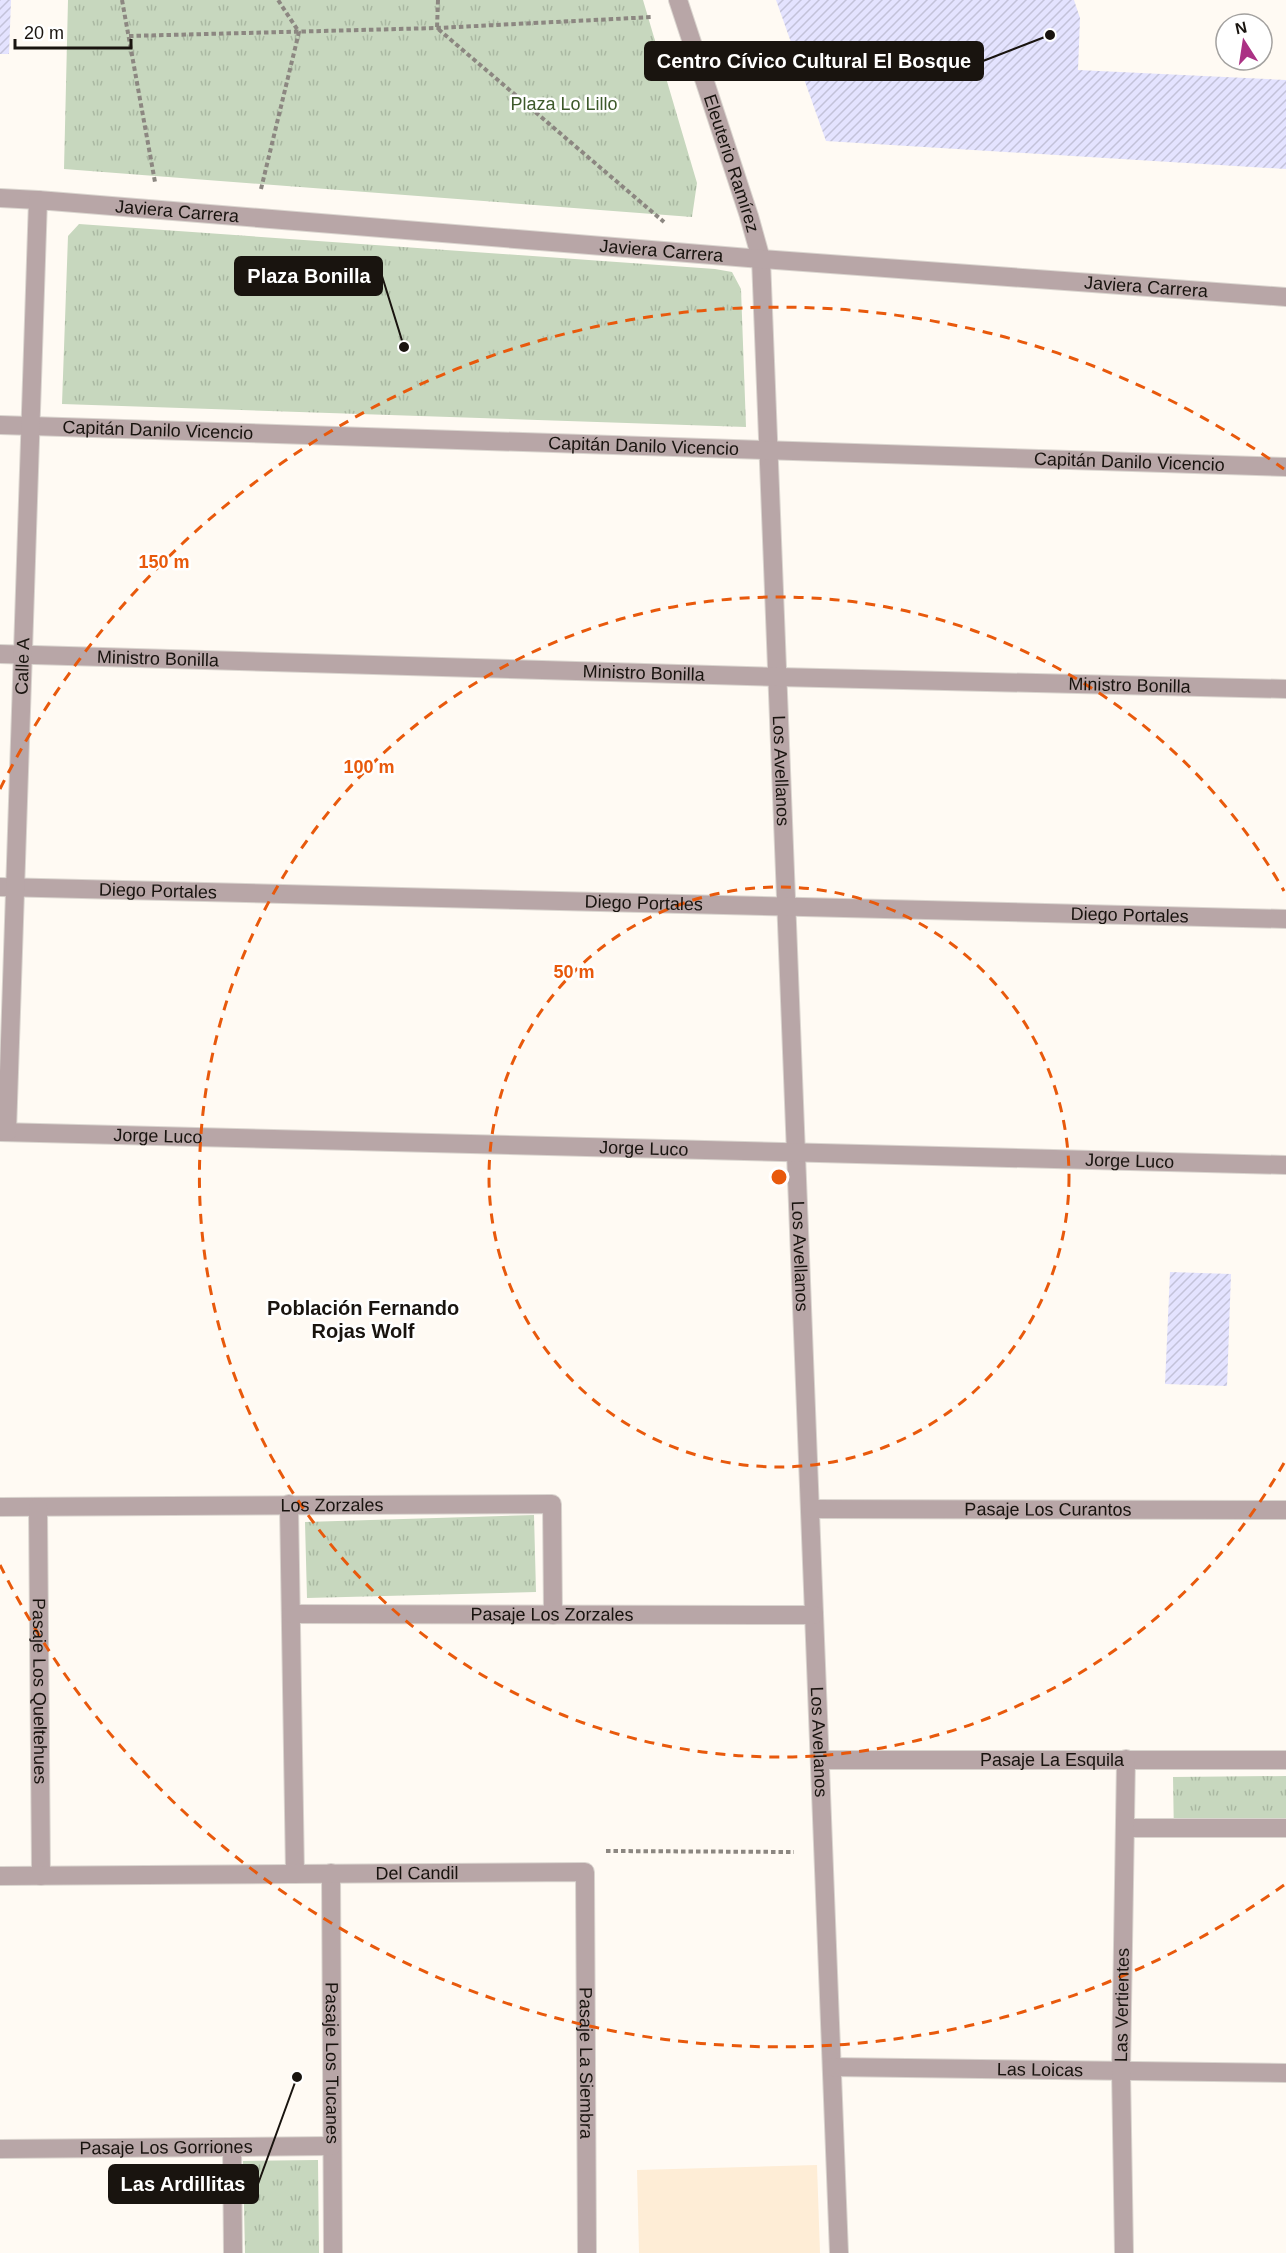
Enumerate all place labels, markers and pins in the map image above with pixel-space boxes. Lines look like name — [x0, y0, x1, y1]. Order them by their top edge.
callout: Centro Cívico Cultural El Bosque — [645, 42, 983, 80]
callout: Plaza Bonilla — [235, 257, 382, 295]
centre of rings — [769, 1167, 789, 1187]
callout: Las Ardillitas — [109, 2165, 258, 2203]

